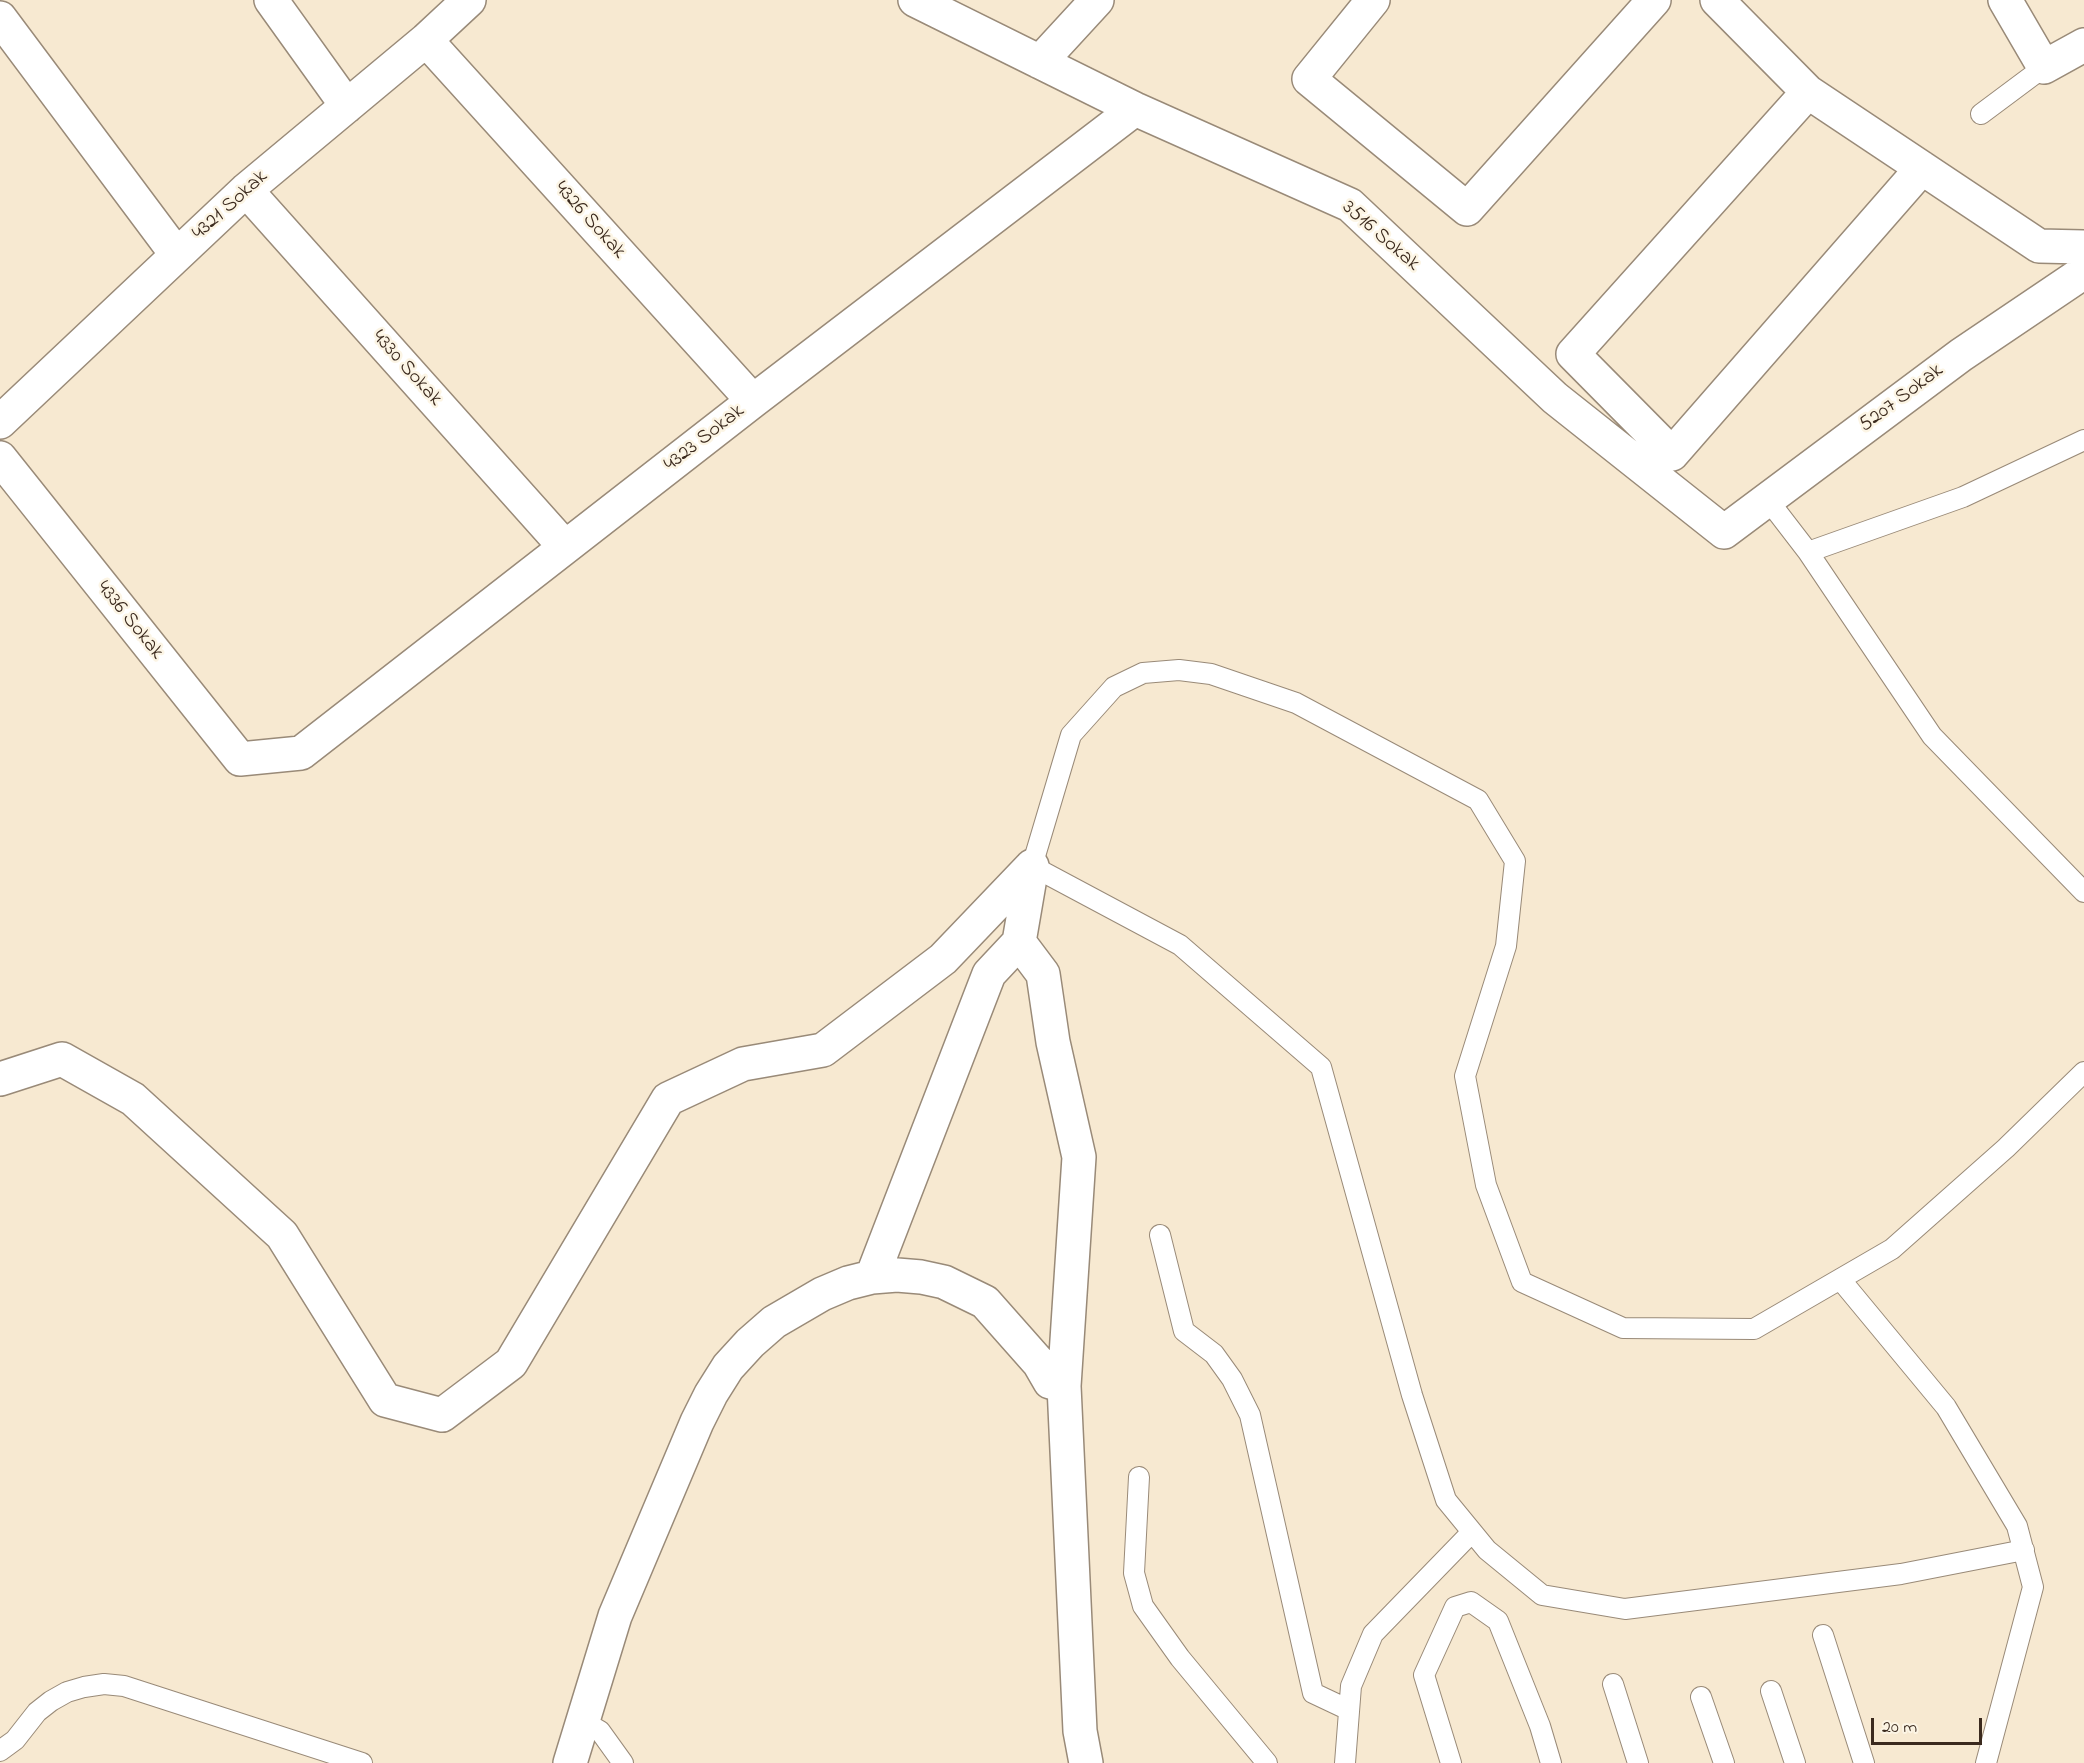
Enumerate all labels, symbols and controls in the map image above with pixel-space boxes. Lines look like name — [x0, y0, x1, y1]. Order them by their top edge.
street label: 4321 Sokak — [188, 165, 274, 247]
street label: 4326 Sokak — [548, 177, 630, 265]
street label: 3516 Sokak — [1336, 196, 1424, 278]
street label: 4330 Sokak — [365, 326, 447, 412]
street label: 5207 Sokak — [1855, 359, 1949, 439]
street label: 4323 Sokak — [660, 400, 750, 478]
street label: 4336 Sokak — [90, 577, 168, 665]
scale bar — [1874, 1706, 1985, 1744]
text: 20 m — [1882, 1715, 1917, 1741]

